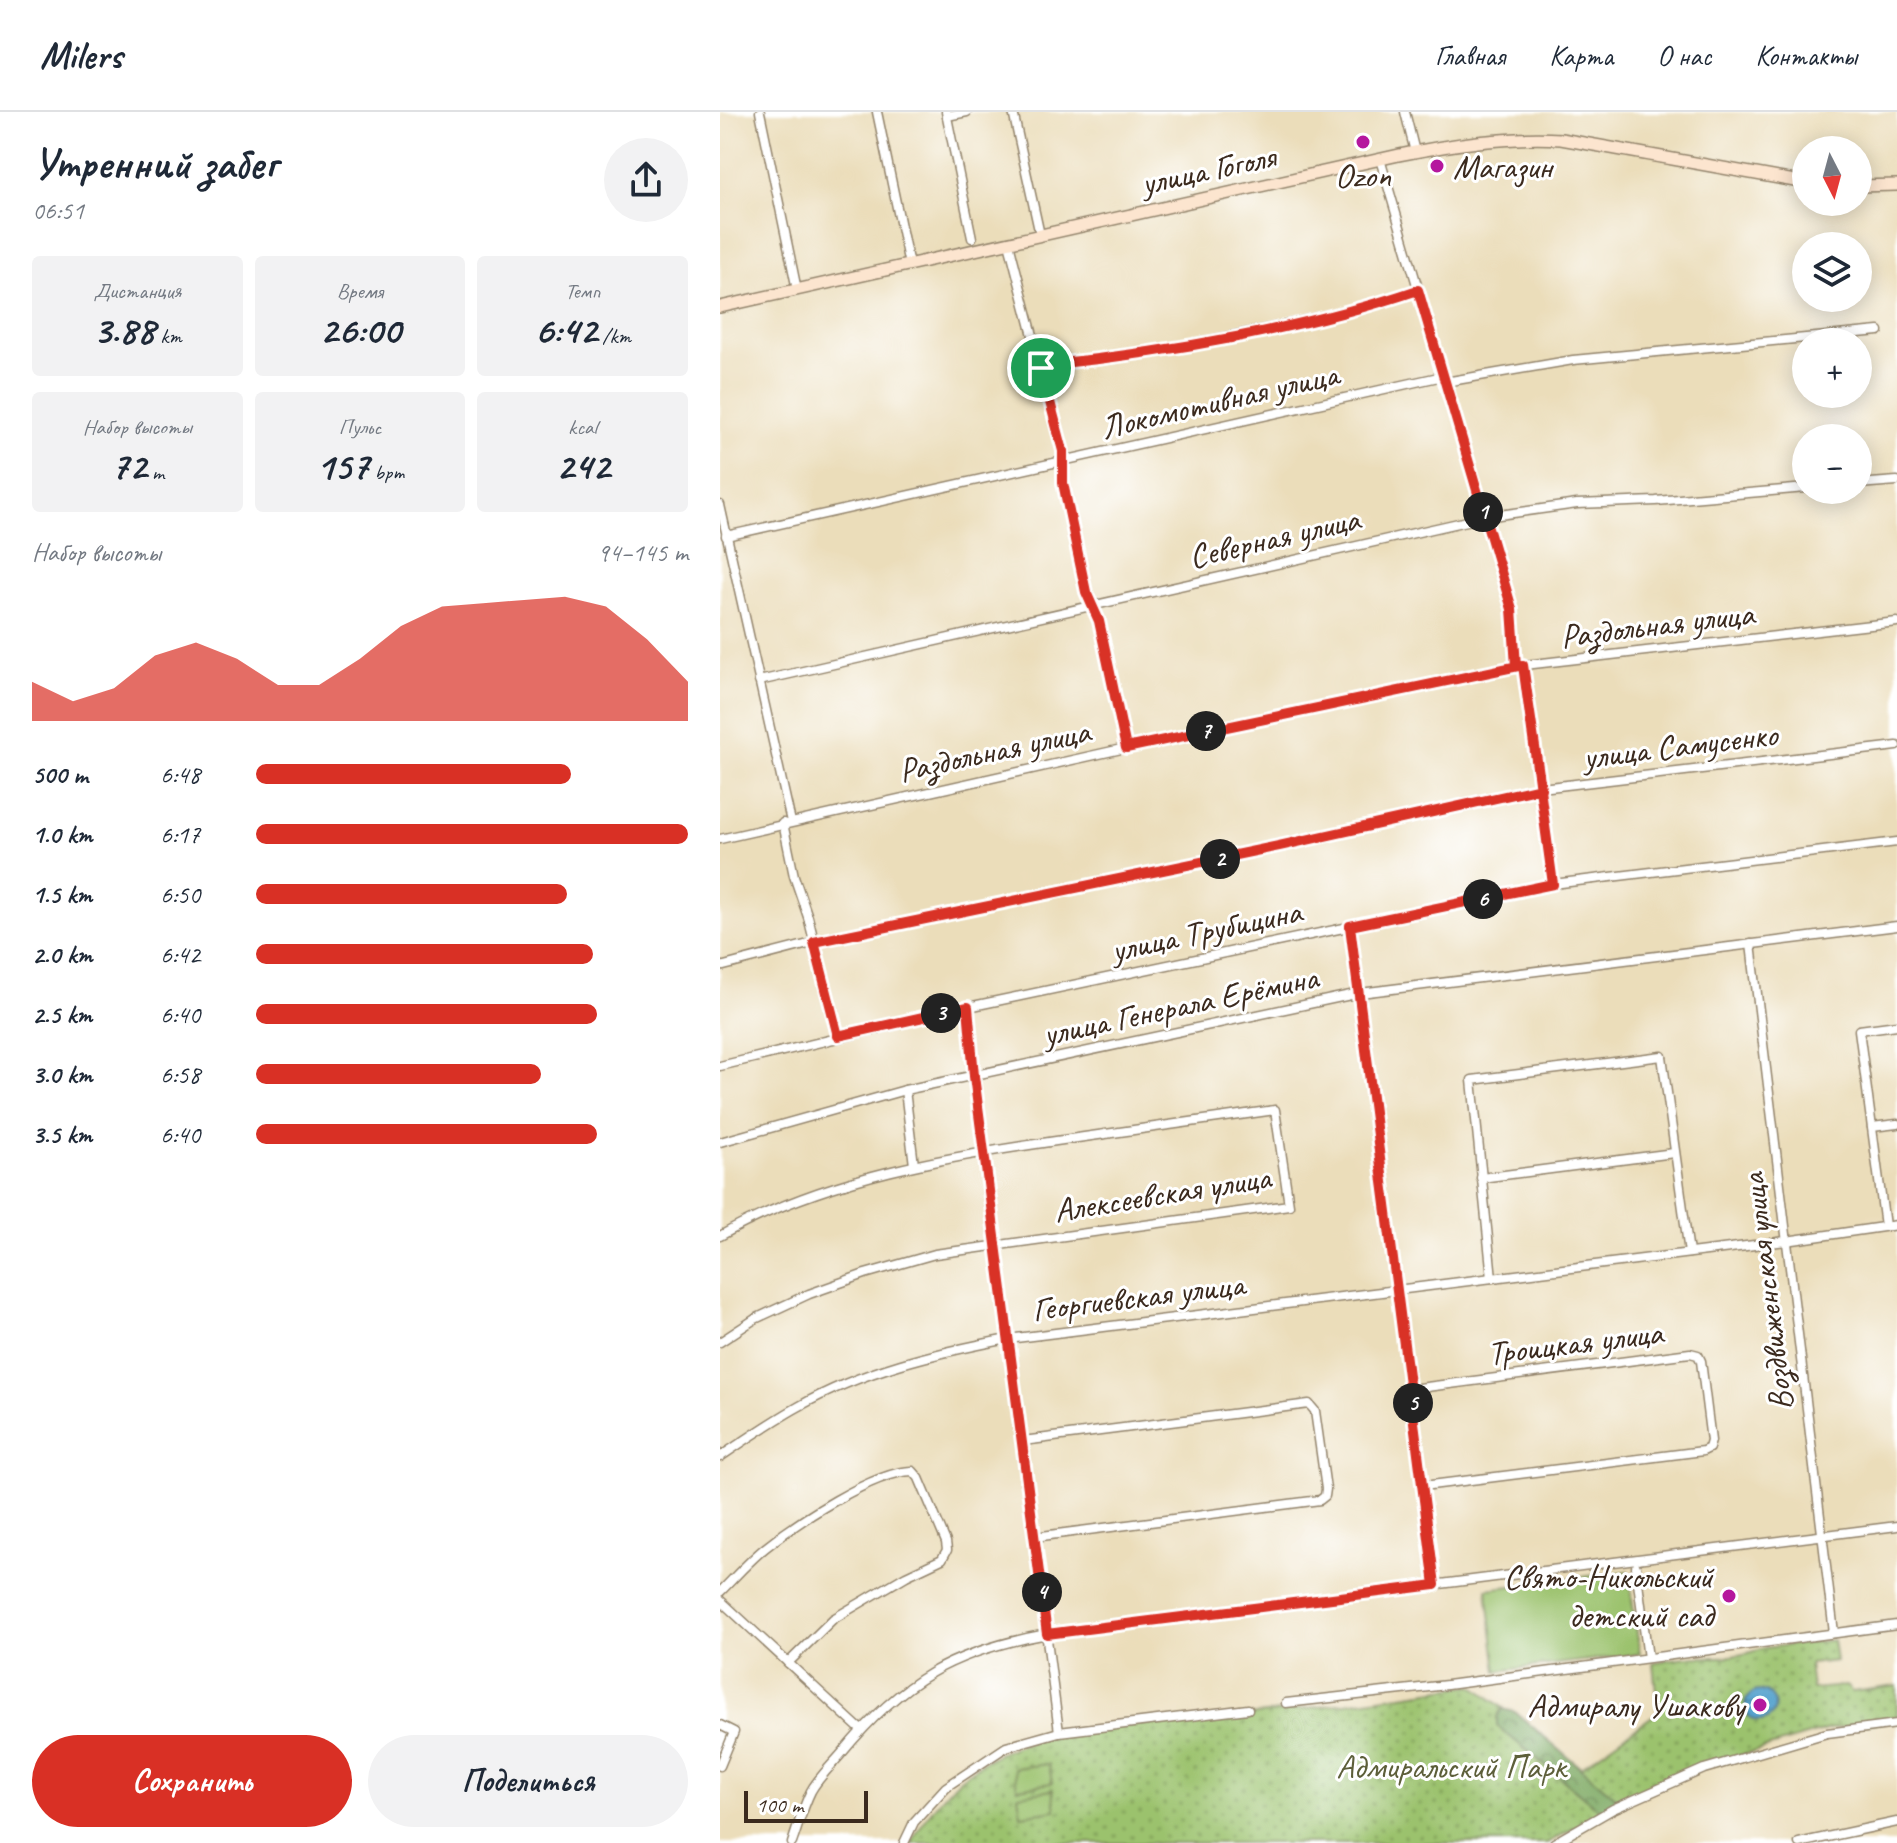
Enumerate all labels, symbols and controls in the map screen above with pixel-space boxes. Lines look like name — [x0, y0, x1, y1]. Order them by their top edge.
text: Milers — [40, 32, 122, 79]
text: Главная — [1435, 38, 1505, 73]
text: Карта — [1549, 38, 1613, 73]
text: О нас — [1657, 38, 1711, 73]
text: Контакты — [1755, 38, 1857, 73]
marker: Ozon — [1354, 133, 1372, 151]
street label: улица Гоголя — [1135, 134, 1281, 205]
text: Утренний забег — [32, 136, 277, 191]
north arrow — [1792, 136, 1872, 216]
map controls — [1792, 136, 1872, 504]
button: share — [604, 138, 688, 222]
place label: Магазин — [1453, 145, 1555, 188]
place label: Ozon — [1335, 154, 1392, 197]
marker: Магазин — [1428, 157, 1446, 175]
text: 06:51 — [32, 194, 84, 227]
button: layers — [1792, 232, 1872, 312]
text: Дистанция — [93, 277, 181, 305]
text: Время — [337, 277, 383, 305]
text: Темп — [565, 277, 600, 305]
text: 3.88 — [93, 305, 155, 355]
text: 26:00 — [320, 305, 400, 355]
text: 6:42 — [534, 305, 597, 355]
text: km — [155, 322, 182, 350]
text: /km — [597, 322, 631, 350]
button: + — [1792, 328, 1872, 408]
pin — [1007, 334, 1075, 402]
icon: arrive — [1019, 346, 1063, 390]
street label: Локомотивная улица — [1096, 352, 1345, 449]
text: Набор высоты — [83, 413, 192, 441]
text: Пульс — [339, 413, 381, 441]
text: kcal — [568, 413, 597, 441]
button: − — [1792, 424, 1872, 504]
text: 72 — [111, 441, 146, 491]
text: 157 — [316, 441, 369, 491]
text: 242 — [556, 441, 610, 491]
text: m — [146, 458, 164, 486]
text: bpm — [369, 458, 404, 486]
pin: 1 — [1463, 492, 1503, 532]
street label: Северная улица — [1185, 497, 1366, 578]
text: 1 — [1478, 498, 1488, 526]
text: Набор высоты — [32, 536, 161, 569]
text: 94–145 m — [597, 536, 688, 569]
street label: Раздольная улица — [1558, 591, 1758, 658]
street label: Раздольная улица — [895, 709, 1096, 792]
pin: 7 — [1186, 711, 1226, 751]
street label: улица Самусенко — [1579, 712, 1782, 779]
text: 7 — [1201, 717, 1211, 745]
text: 500 m — [32, 758, 88, 791]
text: 6:48 — [160, 758, 200, 791]
text: 1.0 km — [32, 818, 92, 851]
text: 6:17 — [160, 818, 200, 851]
pin: 2 — [1200, 839, 1240, 879]
text: 2 — [1215, 845, 1225, 873]
text: 1.5 km — [32, 878, 92, 911]
text: 6:50 — [160, 878, 200, 911]
pin: 6 — [1463, 879, 1503, 919]
text: 6 — [1478, 885, 1488, 913]
street label: улица Трубицина — [1105, 889, 1307, 972]
text: 2.0 km — [32, 938, 92, 971]
text: 6:42 — [160, 938, 200, 971]
street label: улица Генерала Ерёмина — [1037, 955, 1324, 1056]
pin: 3 — [921, 993, 961, 1033]
text: 2.5 km — [32, 998, 92, 1031]
text: 6:40 — [160, 998, 200, 1031]
text: 3 — [936, 999, 946, 1027]
text: 3.0 km — [32, 1058, 92, 1091]
text: 6:58 — [160, 1058, 200, 1091]
text: 3.5 km — [32, 1118, 92, 1151]
text: 6:40 — [160, 1118, 200, 1151]
street label: Алексеевская улица — [1051, 1155, 1276, 1232]
street label: Воздвиженская улица — [1730, 1169, 1802, 1413]
street label: Георгиевская улица — [1030, 1262, 1249, 1331]
street label: Троицкая улица — [1485, 1310, 1667, 1375]
pin: 5 — [1393, 1383, 1433, 1423]
text: 5 — [1408, 1389, 1418, 1417]
place label: Свято-Никольский детский сад — [1504, 1555, 1716, 1637]
pin: 4 — [1022, 1572, 1062, 1612]
text: 4 — [1037, 1578, 1047, 1606]
marker: Свято-Никольский детский сад — [1720, 1587, 1738, 1605]
place label: Адмиралу Ушакову — [1527, 1684, 1747, 1727]
marker: Адмиралу Ушакову — [1751, 1696, 1769, 1714]
button: Сохранить — [32, 1735, 352, 1827]
button: Поделиться — [368, 1735, 688, 1827]
park label: Адмиральский Парк — [1336, 1745, 1568, 1788]
scale bar — [744, 1787, 868, 1823]
text: 100 m — [756, 1791, 803, 1819]

